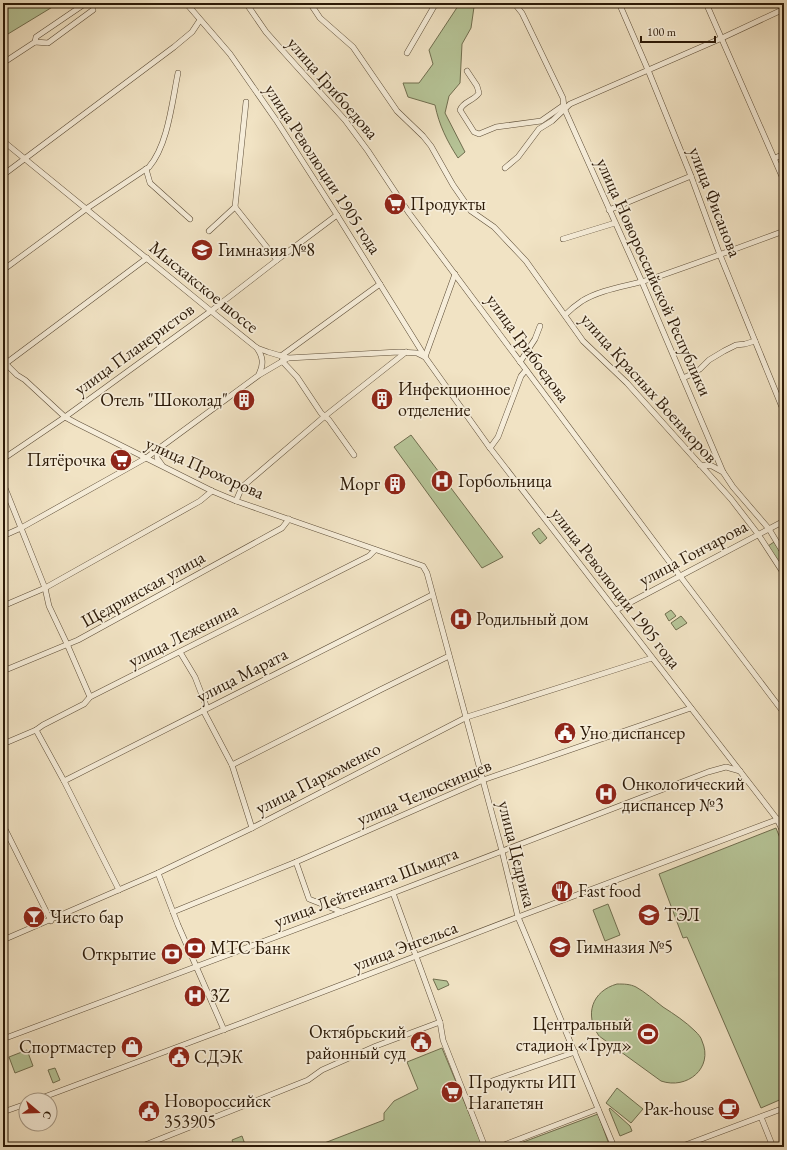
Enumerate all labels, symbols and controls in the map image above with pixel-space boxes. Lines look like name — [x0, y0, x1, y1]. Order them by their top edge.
scale bar — [641, 18, 715, 44]
text: 100 m — [647, 24, 677, 40]
street label: улица Грибоедова — [283, 32, 385, 144]
street label: улица Революции 1905 года — [260, 79, 388, 259]
street label: улица Фисанова — [684, 143, 747, 261]
street label: улица Новороссийской Республики — [591, 154, 718, 400]
supermarket icon: Продукты — [382, 191, 408, 217]
place label: Продукты — [410, 192, 486, 215]
street label: Мысхакское шоссе — [145, 235, 264, 338]
school or university icon: Гимназия №8 — [189, 237, 215, 263]
place label: Гимназия №8 — [218, 238, 315, 261]
street label: улица Грибоедова — [481, 289, 576, 407]
street label: улица Планеристов — [69, 297, 199, 400]
street label: улица Красных Военморов — [576, 308, 723, 468]
place label: Инфекционное отделение — [398, 377, 510, 421]
building icon: Инфекционное отделение — [369, 386, 395, 412]
building icon: Отель "Шоколад" — [231, 387, 257, 413]
place label: Отель "Шоколад" — [100, 388, 228, 411]
street label: улица Прохорова — [142, 431, 269, 504]
supermarket icon: Пятёрочка — [108, 447, 134, 473]
place label: Пятёрочка — [27, 448, 107, 471]
hospital icon: Горбольница — [429, 468, 455, 494]
place label: Горбольница — [458, 469, 553, 492]
building icon: Морг — [382, 471, 408, 497]
place label: Морг — [340, 472, 381, 495]
street label: улица Революции 1905 года — [546, 502, 687, 674]
street label: улица Гончарова — [634, 514, 752, 591]
street label: Щедринская улица — [77, 545, 210, 632]
street label: улица Леженина — [124, 597, 242, 672]
hospital icon: Родильный дом — [448, 606, 474, 632]
place label: Родильный дом — [476, 607, 589, 630]
street label: улица Марата — [192, 641, 292, 707]
public building icon: Уно диспансер — [552, 720, 578, 746]
place label: Уно диспансер — [579, 721, 685, 744]
street label: улица Пархоменко — [251, 736, 384, 819]
street label: улица Челюскинцев — [353, 753, 495, 830]
place label: Онкологический диспансер №3 — [622, 772, 745, 816]
hospital icon: Онкологический диспансер №3 — [593, 781, 619, 807]
street label: улица Цедрика — [493, 798, 542, 910]
street label: улица Лейтенанта Шмидта — [270, 840, 462, 932]
restaurant icon: Fast food — [549, 878, 575, 904]
place label: Fast food — [578, 879, 642, 902]
school or university icon: ТЭЛ — [636, 902, 662, 928]
place label: ТЭЛ — [664, 903, 700, 926]
bar icon: Чисто бар — [21, 904, 47, 930]
place label: Чисто бар — [50, 905, 124, 928]
street label: улица Энгельса — [349, 915, 461, 976]
school or university icon: Гимназия №5 — [547, 934, 573, 960]
bank icon: МТС Банк — [182, 935, 208, 961]
place label: Гимназия №5 — [576, 935, 673, 958]
place label: МТС Банк — [210, 936, 290, 959]
bank icon: Открытие — [159, 941, 185, 967]
place label: Открытие — [82, 942, 156, 965]
hospital icon: 3Z — [182, 983, 208, 1009]
place label: 3Z — [210, 984, 230, 1007]
place label: Центральный стадион «Труд» — [516, 1012, 632, 1056]
place label: Октябрьский районный суд — [306, 1020, 406, 1064]
sports icon: Центральный стадион «Труд» — [635, 1021, 661, 1047]
public building icon: Октябрьский районный суд — [408, 1029, 434, 1055]
shop icon: Спортмастер — [119, 1034, 145, 1060]
place label: Спортмастер — [19, 1035, 116, 1058]
public building icon: СДЭК — [166, 1044, 192, 1070]
place label: СДЭК — [194, 1045, 243, 1068]
place label: Продукты ИП Нагапетян — [468, 1070, 577, 1114]
supermarket icon: Продукты ИП Нагапетян — [439, 1079, 465, 1105]
place label: Новороссийск 353905 — [164, 1089, 271, 1133]
north arrow — [18, 1092, 58, 1132]
cafe icon: Рак-house — [716, 1096, 742, 1122]
place label: Рак-house — [644, 1097, 714, 1120]
public building icon: Новороссийск 353905 — [136, 1098, 162, 1124]
text: С — [40, 1109, 55, 1121]

